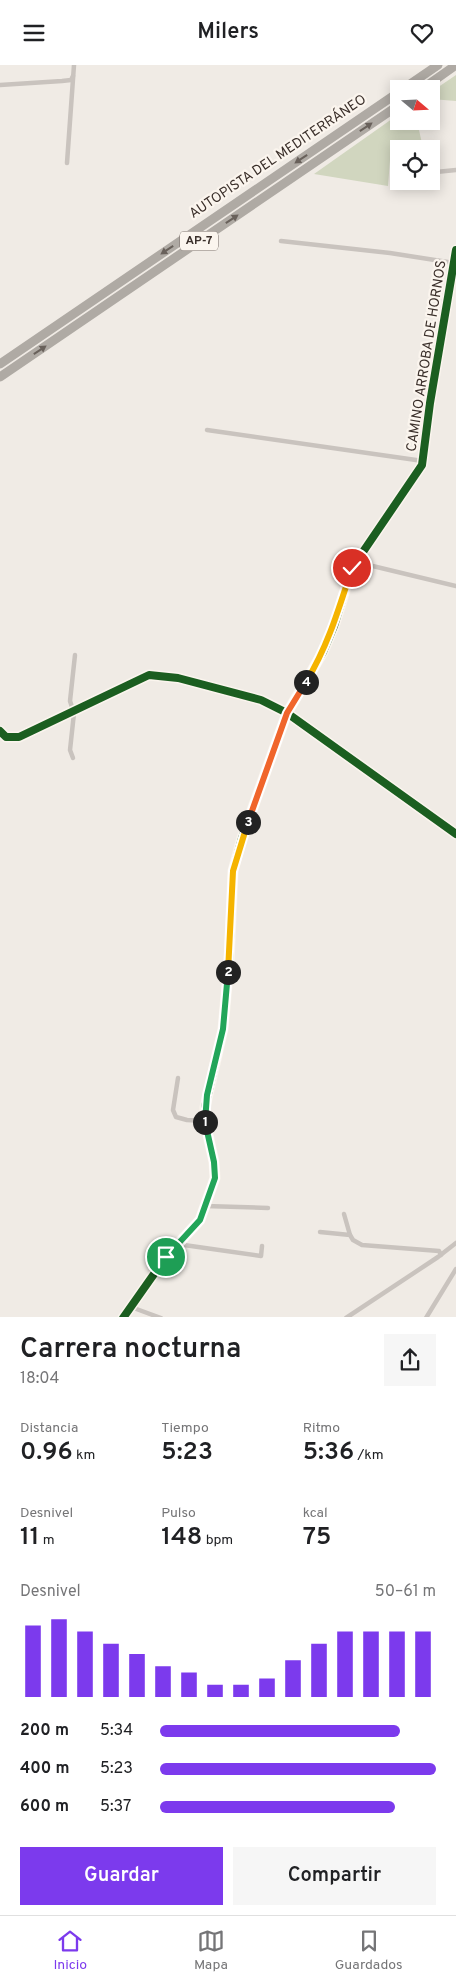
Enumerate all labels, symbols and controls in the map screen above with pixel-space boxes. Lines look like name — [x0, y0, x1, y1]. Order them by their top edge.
icon: menu — [20, 19, 48, 47]
text: Milers — [197, 19, 259, 46]
icon: heart — [408, 19, 436, 47]
north arrow — [390, 80, 440, 130]
map controls — [390, 80, 440, 190]
street label: AUTOPISTA DEL MEDITERRÁNEO — [186, 91, 370, 223]
one-way arrow — [359, 122, 373, 132]
button: locate — [390, 140, 440, 190]
one-way arrow — [294, 154, 308, 164]
one-way arrow — [225, 214, 239, 224]
road number: AP-7 — [180, 232, 218, 251]
one-way arrow — [160, 245, 173, 255]
street label: CAMINO ARROBA DE HORNOS — [403, 259, 451, 453]
one-way arrow — [33, 345, 47, 355]
pin — [331, 547, 373, 589]
icon: check — [338, 554, 366, 582]
pin: 4 — [294, 669, 318, 695]
text: 4 — [302, 674, 311, 691]
pin: 3 — [236, 809, 260, 835]
text: 3 — [244, 814, 253, 831]
pin: 2 — [216, 959, 240, 985]
text: 2 — [224, 964, 233, 981]
pin: 1 — [192, 1109, 218, 1135]
text: 1 — [203, 1114, 208, 1131]
pin — [145, 1236, 187, 1278]
icon: arrive — [152, 1243, 180, 1271]
text: Carrera nocturna — [20, 1332, 241, 1368]
button: share — [384, 1334, 436, 1386]
text: 18:04 — [20, 1369, 60, 1389]
text: Distancia — [20, 1420, 78, 1437]
text: Tiempo — [161, 1420, 209, 1437]
text: Ritmo — [303, 1420, 340, 1437]
text: 0.96 — [20, 1437, 73, 1469]
text: 5:23 — [161, 1437, 213, 1469]
text: 5:36 — [303, 1437, 354, 1469]
text: km — [73, 1447, 95, 1464]
text: /km — [354, 1447, 384, 1464]
text: Desnivel — [20, 1505, 73, 1522]
text: Pulso — [161, 1505, 196, 1522]
text: kcal — [303, 1505, 328, 1522]
text: 11 — [20, 1522, 40, 1554]
text: 148 — [161, 1522, 202, 1554]
text: 75 — [303, 1522, 331, 1554]
text: m — [40, 1532, 55, 1549]
text: bpm — [202, 1532, 233, 1549]
text: Desnivel — [20, 1582, 81, 1602]
text: 50–61 m — [375, 1582, 436, 1602]
text: 200 m — [20, 1721, 69, 1741]
text: 5:34 — [100, 1721, 133, 1741]
text: 400 m — [20, 1759, 69, 1779]
text: 5:23 — [100, 1759, 133, 1779]
text: 600 m — [20, 1797, 69, 1817]
text: 5:37 — [100, 1797, 131, 1817]
button: Guardar — [20, 1847, 223, 1905]
button: Compartir — [233, 1847, 436, 1905]
tab: Inicio — [53, 1927, 87, 1974]
tab: Mapa — [194, 1927, 228, 1974]
tab: Guardados — [335, 1927, 403, 1974]

